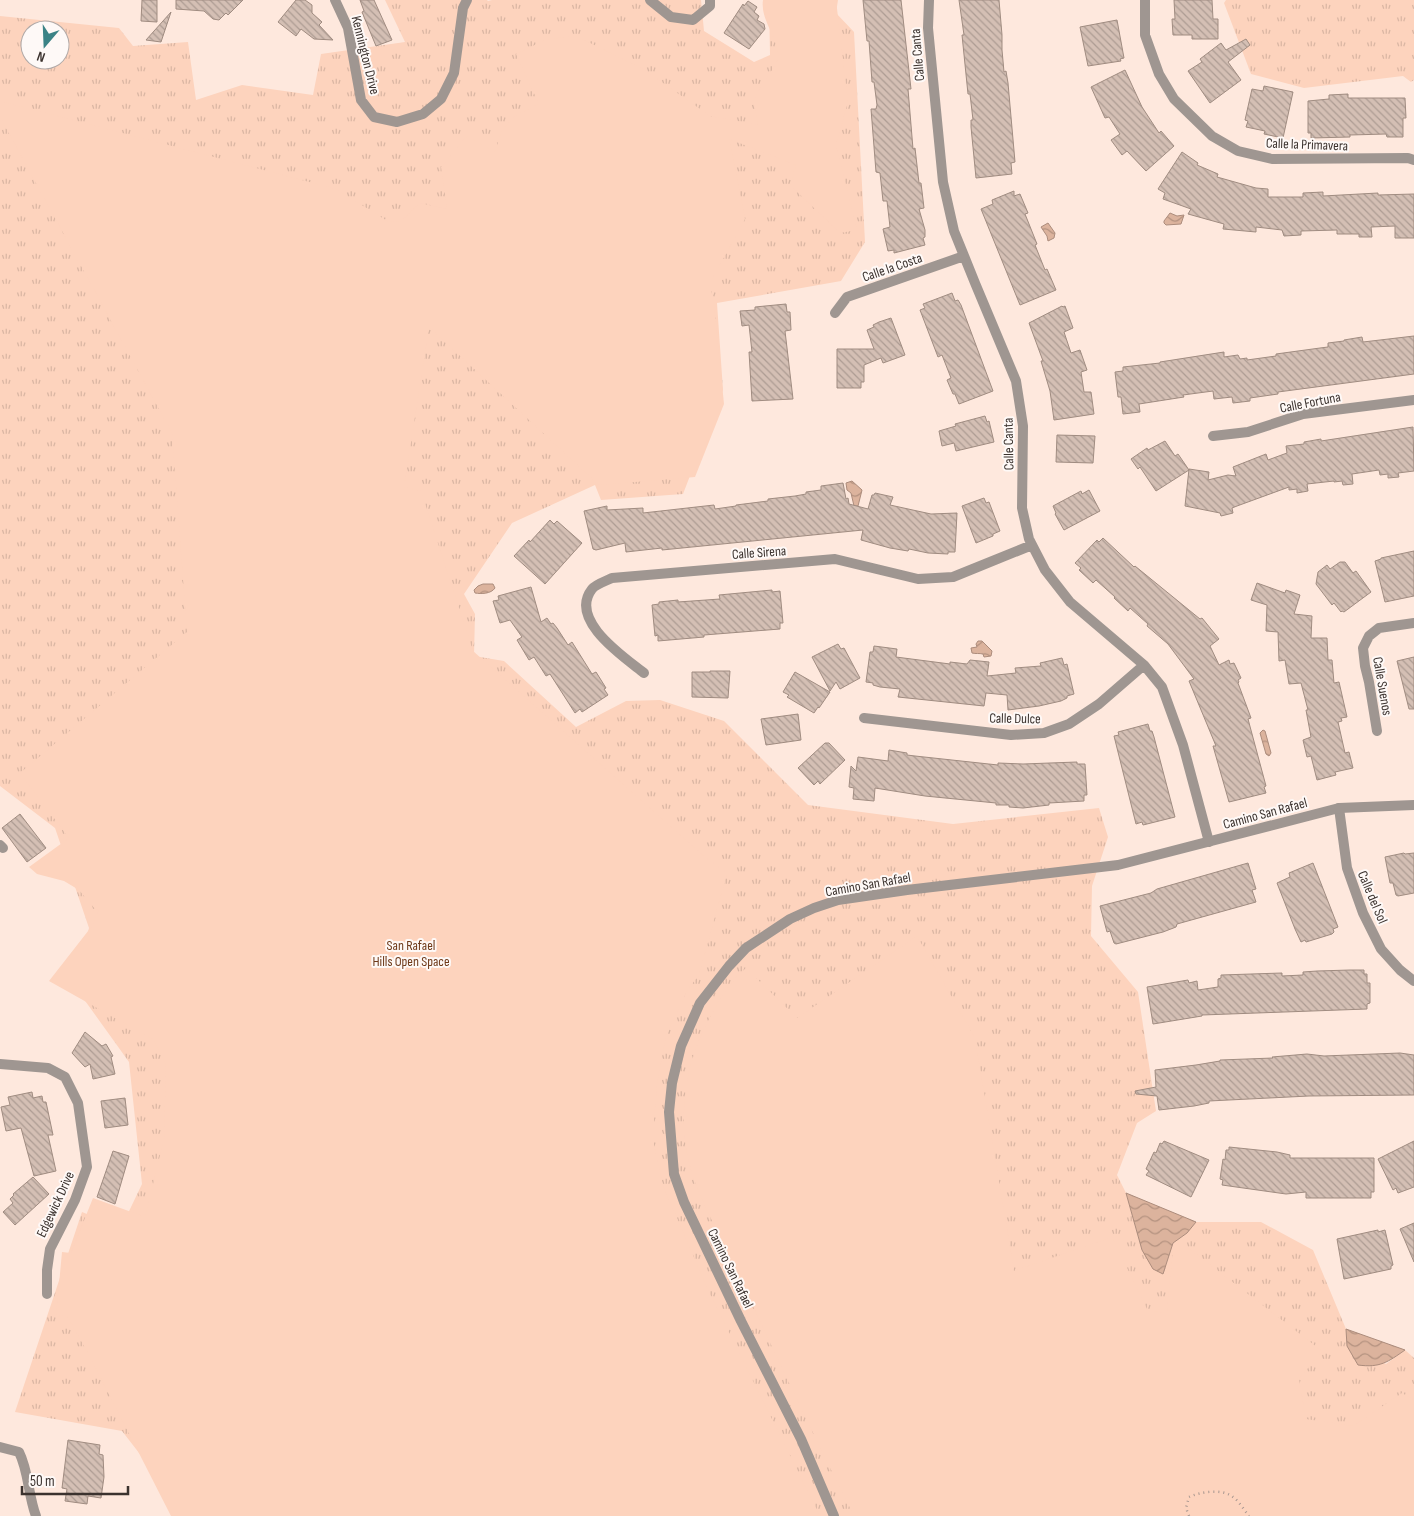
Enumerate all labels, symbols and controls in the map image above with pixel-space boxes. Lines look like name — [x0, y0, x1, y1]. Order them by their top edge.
street label: Kennington Drive — [348, 14, 383, 96]
north arrow — [20, 20, 70, 70]
street label: Calle Canta — [907, 28, 928, 82]
text: N — [35, 48, 47, 66]
street label: Calle la Primavera — [1266, 135, 1348, 154]
street label: Calle la Costa — [860, 249, 924, 286]
street label: Calle Fortuna — [1278, 388, 1342, 417]
street label: Calle Canta — [1000, 418, 1017, 470]
street label: Calle Sirena — [731, 542, 787, 563]
street label: Calle Suenos — [1369, 655, 1396, 717]
street label: Calle Dulce — [989, 710, 1041, 727]
street label: Camino San Rafael — [1221, 794, 1309, 833]
street label: Calle del Sol — [1354, 868, 1391, 926]
street label: Camino San Rafael — [824, 869, 912, 900]
park label: San Rafael Hills Open Space — [372, 937, 450, 970]
street label: Edgewick Drive — [33, 1169, 78, 1240]
street label: Camino San Rafael — [704, 1226, 757, 1311]
scale bar — [22, 1464, 129, 1496]
text: 50 m — [30, 1472, 55, 1491]

